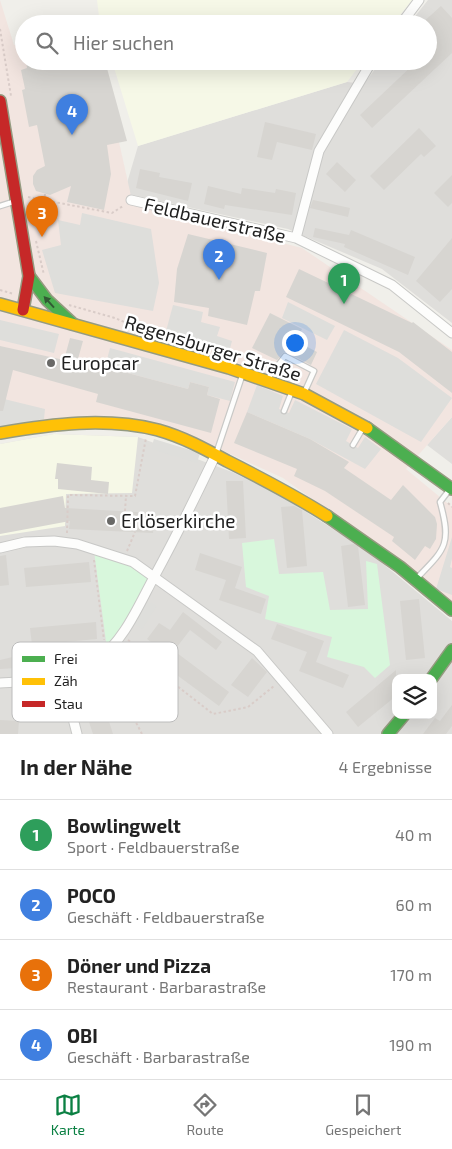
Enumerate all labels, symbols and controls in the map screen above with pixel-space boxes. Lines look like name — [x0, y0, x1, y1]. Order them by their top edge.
search box — [15, 15, 437, 70]
icon: search — [33, 29, 61, 57]
text: Hier suchen — [73, 31, 174, 54]
pin: 4 — [56, 94, 88, 135]
street label: Feldbauerstraße — [142, 192, 288, 247]
pin: 3 — [26, 196, 58, 237]
pin: 2 — [203, 239, 235, 280]
pin: 1 — [328, 263, 360, 304]
one-way arrow — [43, 296, 55, 308]
street label: Regensburger Straße — [122, 310, 304, 385]
your location — [282, 330, 308, 356]
place label: Europcar — [61, 351, 139, 374]
marker: Europcar — [45, 357, 57, 369]
place label: Erlöserkirche — [121, 509, 235, 532]
marker: Erlöserkirche — [105, 515, 117, 527]
legend — [12, 642, 178, 722]
text: Frei — [54, 650, 78, 667]
text: Zäh — [54, 672, 78, 689]
map controls — [392, 674, 437, 719]
button: layers — [392, 674, 437, 719]
text: Stau — [54, 695, 83, 712]
text: In der Nähe — [20, 754, 132, 779]
text: 4 Ergebnisse — [339, 757, 432, 776]
text: Bowlingwelt — [67, 814, 181, 837]
text: 1 — [33, 825, 39, 844]
text: 40 m — [395, 825, 432, 844]
text: Sport · Feldbauerstraße — [67, 837, 240, 856]
text: POCO — [67, 884, 116, 907]
text: 2 — [31, 895, 41, 914]
text: 60 m — [396, 895, 432, 914]
text: Geschäft · Feldbauerstraße — [67, 907, 265, 926]
text: Döner und Pizza — [67, 954, 211, 977]
text: 3 — [31, 965, 41, 984]
text: 170 m — [390, 965, 432, 984]
text: Restaurant · Barbarastraße — [67, 977, 266, 996]
text: OBI — [67, 1024, 98, 1047]
text: 4 — [31, 1035, 41, 1054]
text: 190 m — [389, 1035, 432, 1054]
text: Geschäft · Barbarastraße — [67, 1047, 250, 1066]
tab: Karte — [51, 1091, 85, 1138]
tab: Route — [187, 1091, 224, 1138]
tab: Gespeichert — [325, 1091, 401, 1138]

